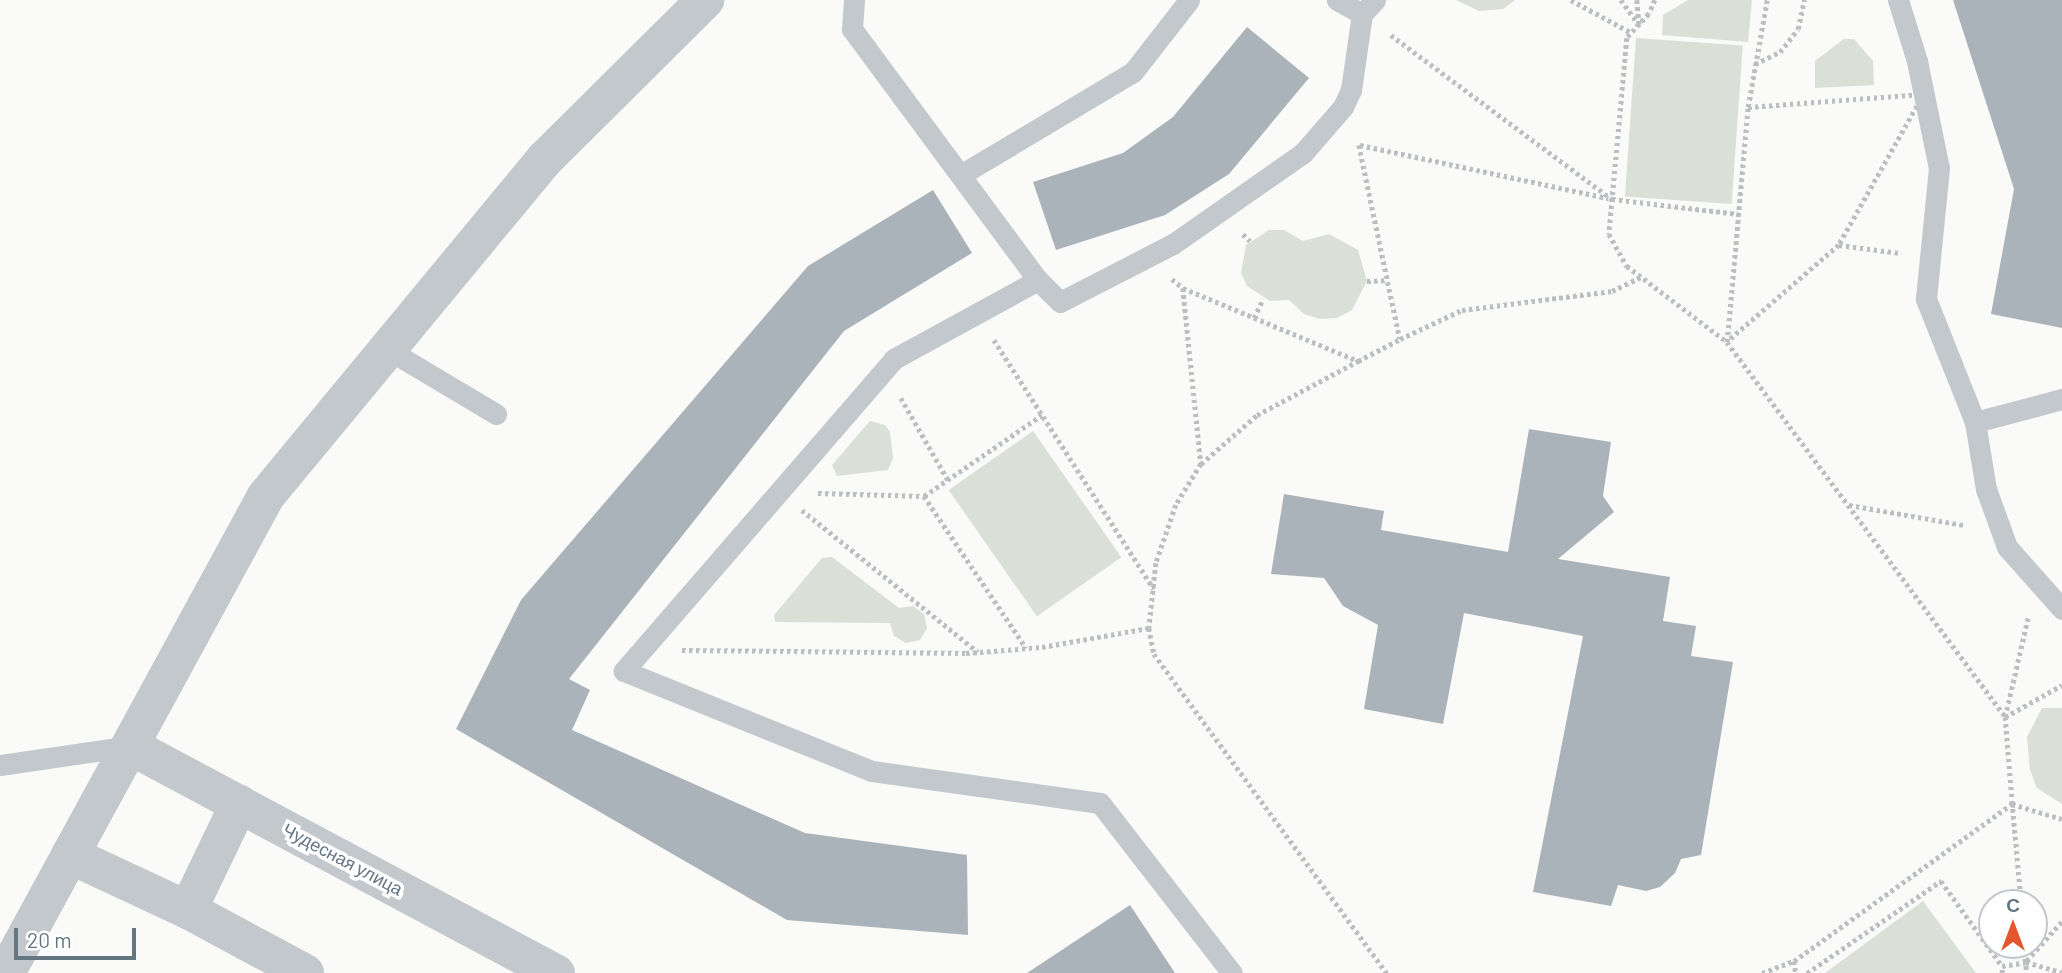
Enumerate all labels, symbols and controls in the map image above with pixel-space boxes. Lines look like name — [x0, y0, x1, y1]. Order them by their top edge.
street label: Чудесная улица — [279, 818, 407, 900]
north arrow — [1978, 889, 2048, 959]
text: С — [2006, 893, 2020, 916]
scale bar — [18, 914, 140, 958]
text: 20 m — [27, 927, 72, 952]

